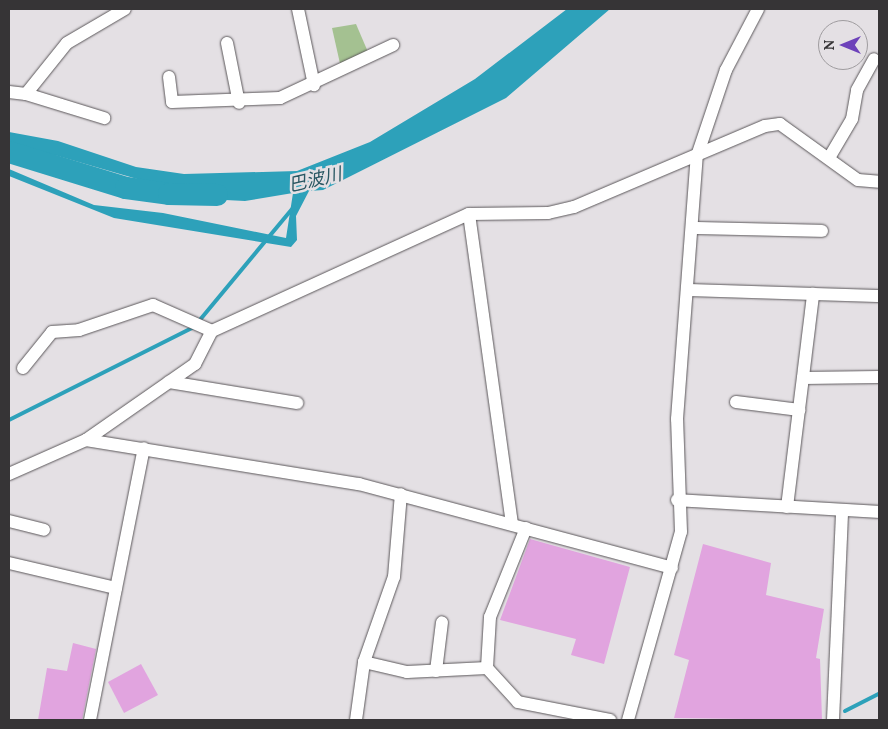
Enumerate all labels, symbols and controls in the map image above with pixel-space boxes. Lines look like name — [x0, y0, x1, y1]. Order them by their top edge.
north arrow — [818, 20, 868, 70]
text: N — [820, 40, 838, 50]
water label: 巴波川 — [286, 163, 344, 197]

